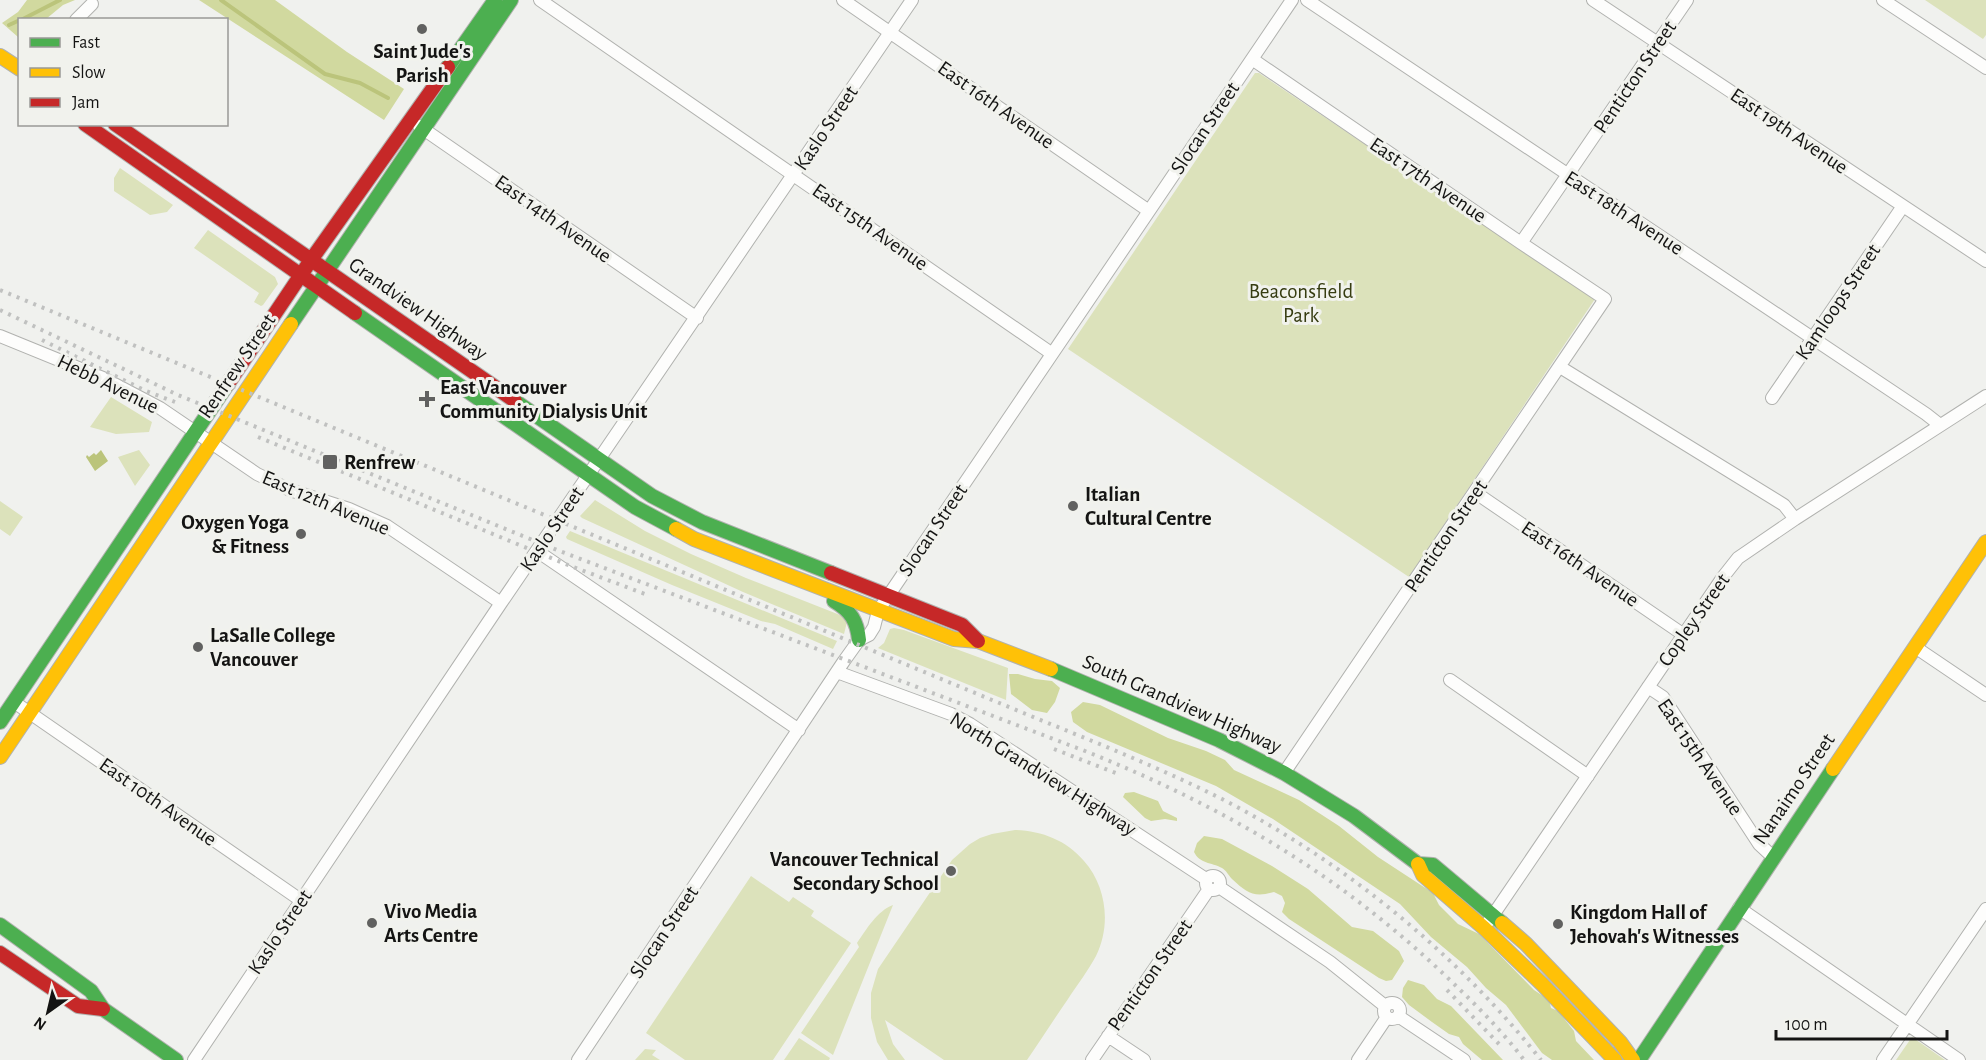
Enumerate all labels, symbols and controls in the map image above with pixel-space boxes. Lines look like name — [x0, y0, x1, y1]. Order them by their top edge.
street label: Penticton Street — [1590, 17, 1680, 137]
legend — [18, 18, 228, 126]
marker: Saint Jude's Parish — [415, 22, 429, 36]
text: Fast — [72, 34, 100, 52]
place label: Saint Jude's Parish — [373, 41, 471, 86]
street label: East 16th Avenue — [934, 57, 1058, 153]
text: Slow — [72, 64, 105, 82]
street label: Slocan Street — [1167, 78, 1244, 178]
street label: Kaslo Street — [790, 82, 862, 174]
street label: East 19th Avenue — [1726, 84, 1852, 178]
text: Jam — [72, 94, 100, 112]
street label: East 17th Avenue — [1366, 133, 1490, 227]
street label: East 18th Avenue — [1561, 167, 1687, 259]
street label: East 14th Avenue — [491, 171, 615, 267]
street label: East 15th Avenue — [808, 179, 932, 275]
street label: Kamloops Street — [1792, 240, 1885, 364]
street label: Grandview Highway — [345, 253, 491, 365]
park label: Beaconsfield Park — [1249, 281, 1353, 326]
street label: Renfrew Street — [194, 310, 280, 422]
street label: Hebb Avenue — [54, 350, 162, 418]
place label: East Vancouver Community Dialysis Unit — [440, 377, 647, 422]
marker: East Vancouver Community Dialysis Unit — [418, 390, 436, 408]
place label: Renfrew — [344, 452, 416, 473]
marker: Renfrew — [321, 453, 339, 471]
street label: East 12th Avenue — [259, 467, 393, 539]
street label: Penticton Street — [1401, 476, 1491, 596]
street label: Slocan Street — [895, 480, 972, 580]
street label: Kaslo Street — [516, 483, 588, 575]
place label: Italian Cultural Centre — [1085, 484, 1212, 529]
marker: Italian Cultural Centre — [1066, 499, 1080, 513]
place label: Oxygen Yoga & Fitness — [181, 512, 289, 557]
street label: East 16th Avenue — [1517, 517, 1643, 611]
marker: Oxygen Yoga & Fitness — [294, 527, 308, 541]
street label: Copley Street — [1654, 569, 1734, 670]
place label: LaSalle College Vancouver — [210, 625, 336, 670]
marker: LaSalle College Vancouver — [191, 640, 205, 654]
street label: South Grandview Highway — [1079, 651, 1285, 757]
street label: East 15th Avenue — [1653, 695, 1747, 819]
street label: North Grandview Highway — [946, 708, 1140, 840]
street label: Nanaimo Street — [1749, 729, 1839, 848]
street label: East 10th Avenue — [95, 754, 221, 850]
place label: Vancouver Technical Secondary School — [770, 849, 939, 894]
marker: Vancouver Technical Secondary School — [944, 864, 958, 878]
street label: Slocan Street — [626, 882, 703, 982]
street label: Kaslo Street — [244, 886, 316, 978]
place label: Vivo Media Arts Centre — [384, 901, 478, 946]
place label: Kingdom Hall of Jehovah's Witnesses — [1570, 902, 1739, 947]
street label: Penticton Street — [1104, 915, 1196, 1035]
marker: Vivo Media Arts Centre — [365, 916, 379, 930]
marker: Kingdom Hall of Jehovah's Witnesses — [1551, 917, 1565, 931]
north arrow — [18, 982, 78, 1042]
scale bar — [1776, 1003, 1947, 1041]
text: N — [31, 1014, 49, 1033]
text: 100 m — [1785, 1016, 1828, 1034]

